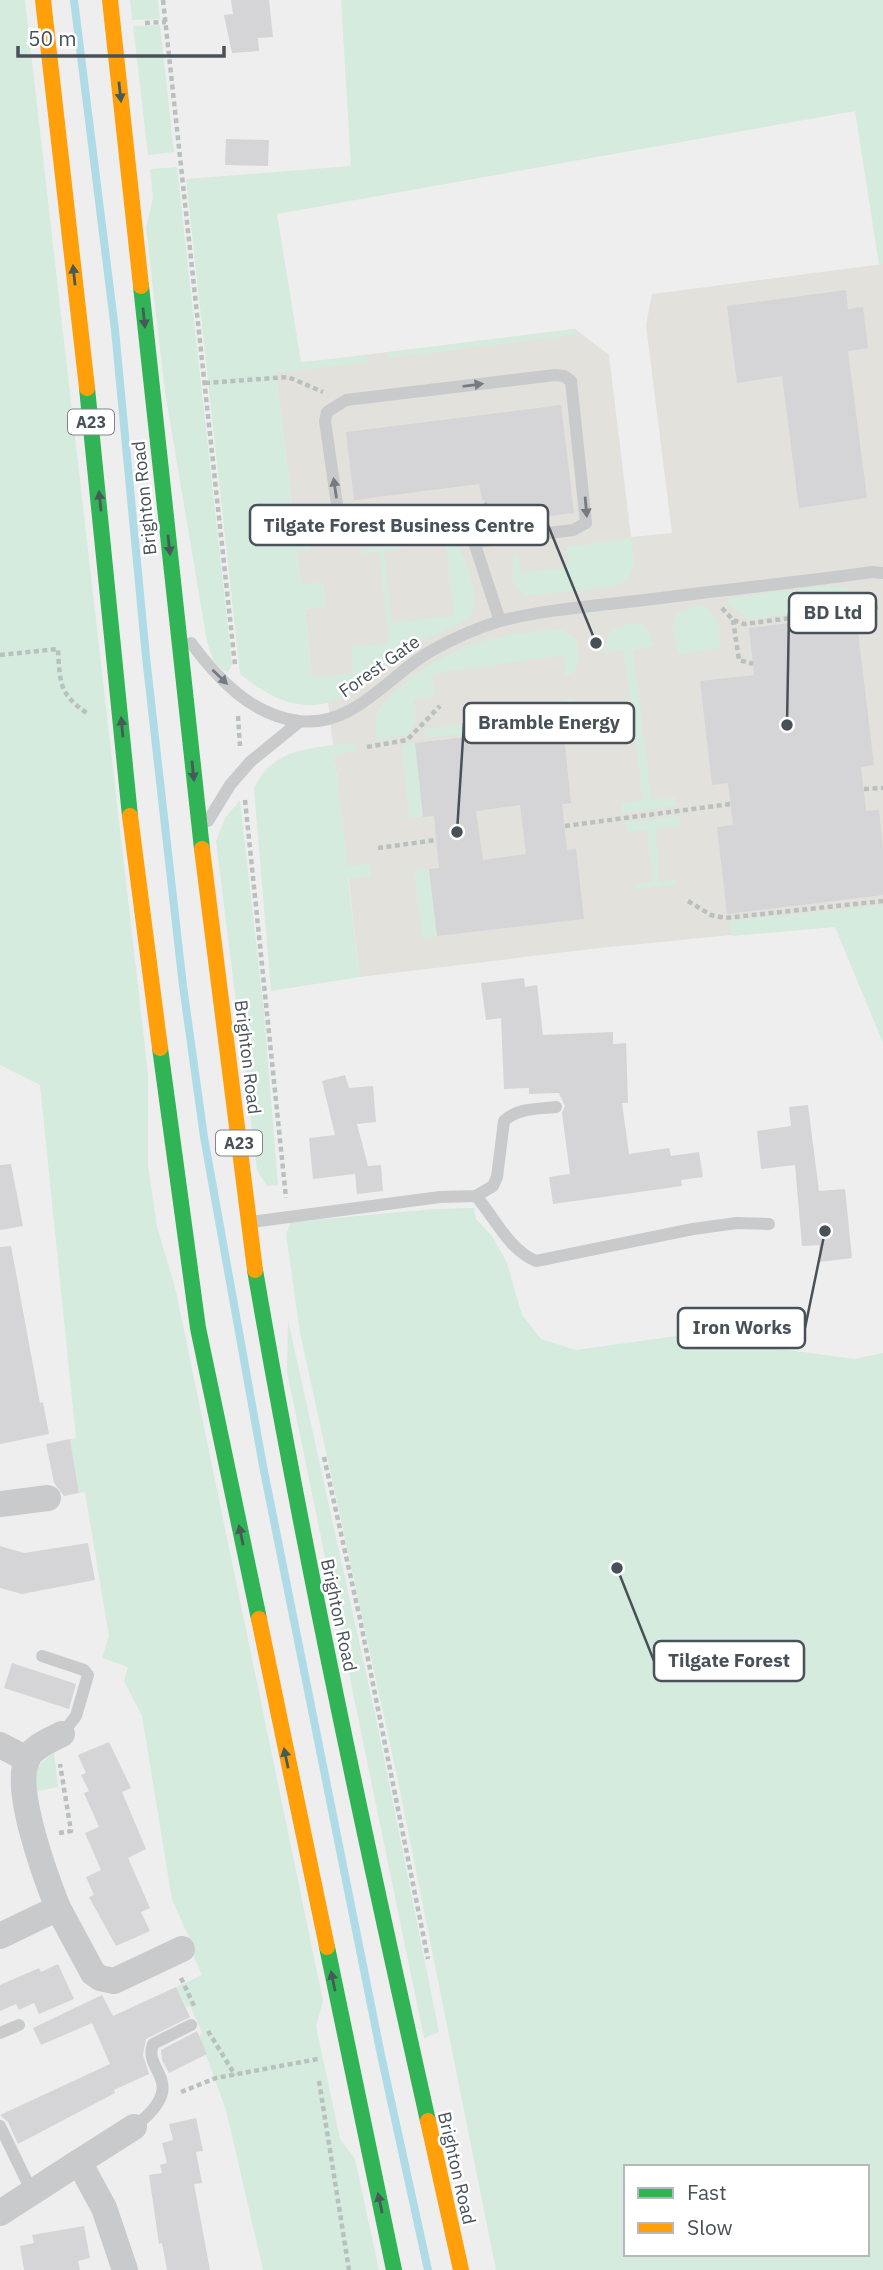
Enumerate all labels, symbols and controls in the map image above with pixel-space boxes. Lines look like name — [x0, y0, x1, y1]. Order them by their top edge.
scale bar — [18, 14, 224, 58]
text: 50 m — [28, 24, 77, 52]
one-way arrow — [115, 81, 126, 103]
one-way arrow — [68, 263, 79, 285]
one-way arrow — [139, 308, 150, 330]
one-way arrow — [462, 379, 484, 390]
road number: A23 — [68, 410, 114, 434]
street label: Brighton Road — [127, 440, 161, 556]
one-way arrow — [329, 477, 340, 499]
one-way arrow — [94, 489, 105, 511]
one-way arrow — [581, 496, 592, 518]
callout: Tilgate Forest Business Centre — [250, 505, 548, 545]
text: Tilgate Forest Business Centre — [264, 513, 534, 537]
one-way arrow — [163, 534, 174, 556]
callout: BD Ltd — [789, 593, 876, 633]
text: BD Ltd — [804, 600, 862, 624]
street label: Forest Gate — [334, 630, 424, 702]
one-way arrow — [211, 669, 228, 686]
callout: Bramble Energy — [464, 703, 634, 743]
text: Bramble Energy — [478, 710, 621, 734]
one-way arrow — [116, 716, 127, 738]
one-way arrow — [188, 760, 199, 782]
street label: Brighton Road — [230, 999, 266, 1115]
road number: A23 — [216, 1130, 262, 1156]
callout: Iron Works — [678, 1308, 805, 1348]
text: Iron Works — [692, 1315, 792, 1339]
one-way arrow — [235, 1524, 246, 1546]
street label: Brighton Road — [316, 1556, 362, 1674]
callout: Tilgate Forest — [654, 1641, 804, 1681]
text: Tilgate Forest — [668, 1648, 790, 1672]
one-way arrow — [281, 1747, 292, 1769]
one-way arrow — [327, 1970, 338, 1992]
street label: Brighton Road — [433, 2109, 481, 2227]
legend — [624, 2165, 869, 2256]
text: Fast — [687, 2178, 727, 2206]
one-way arrow — [374, 2192, 385, 2214]
text: Slow — [687, 2213, 733, 2241]

